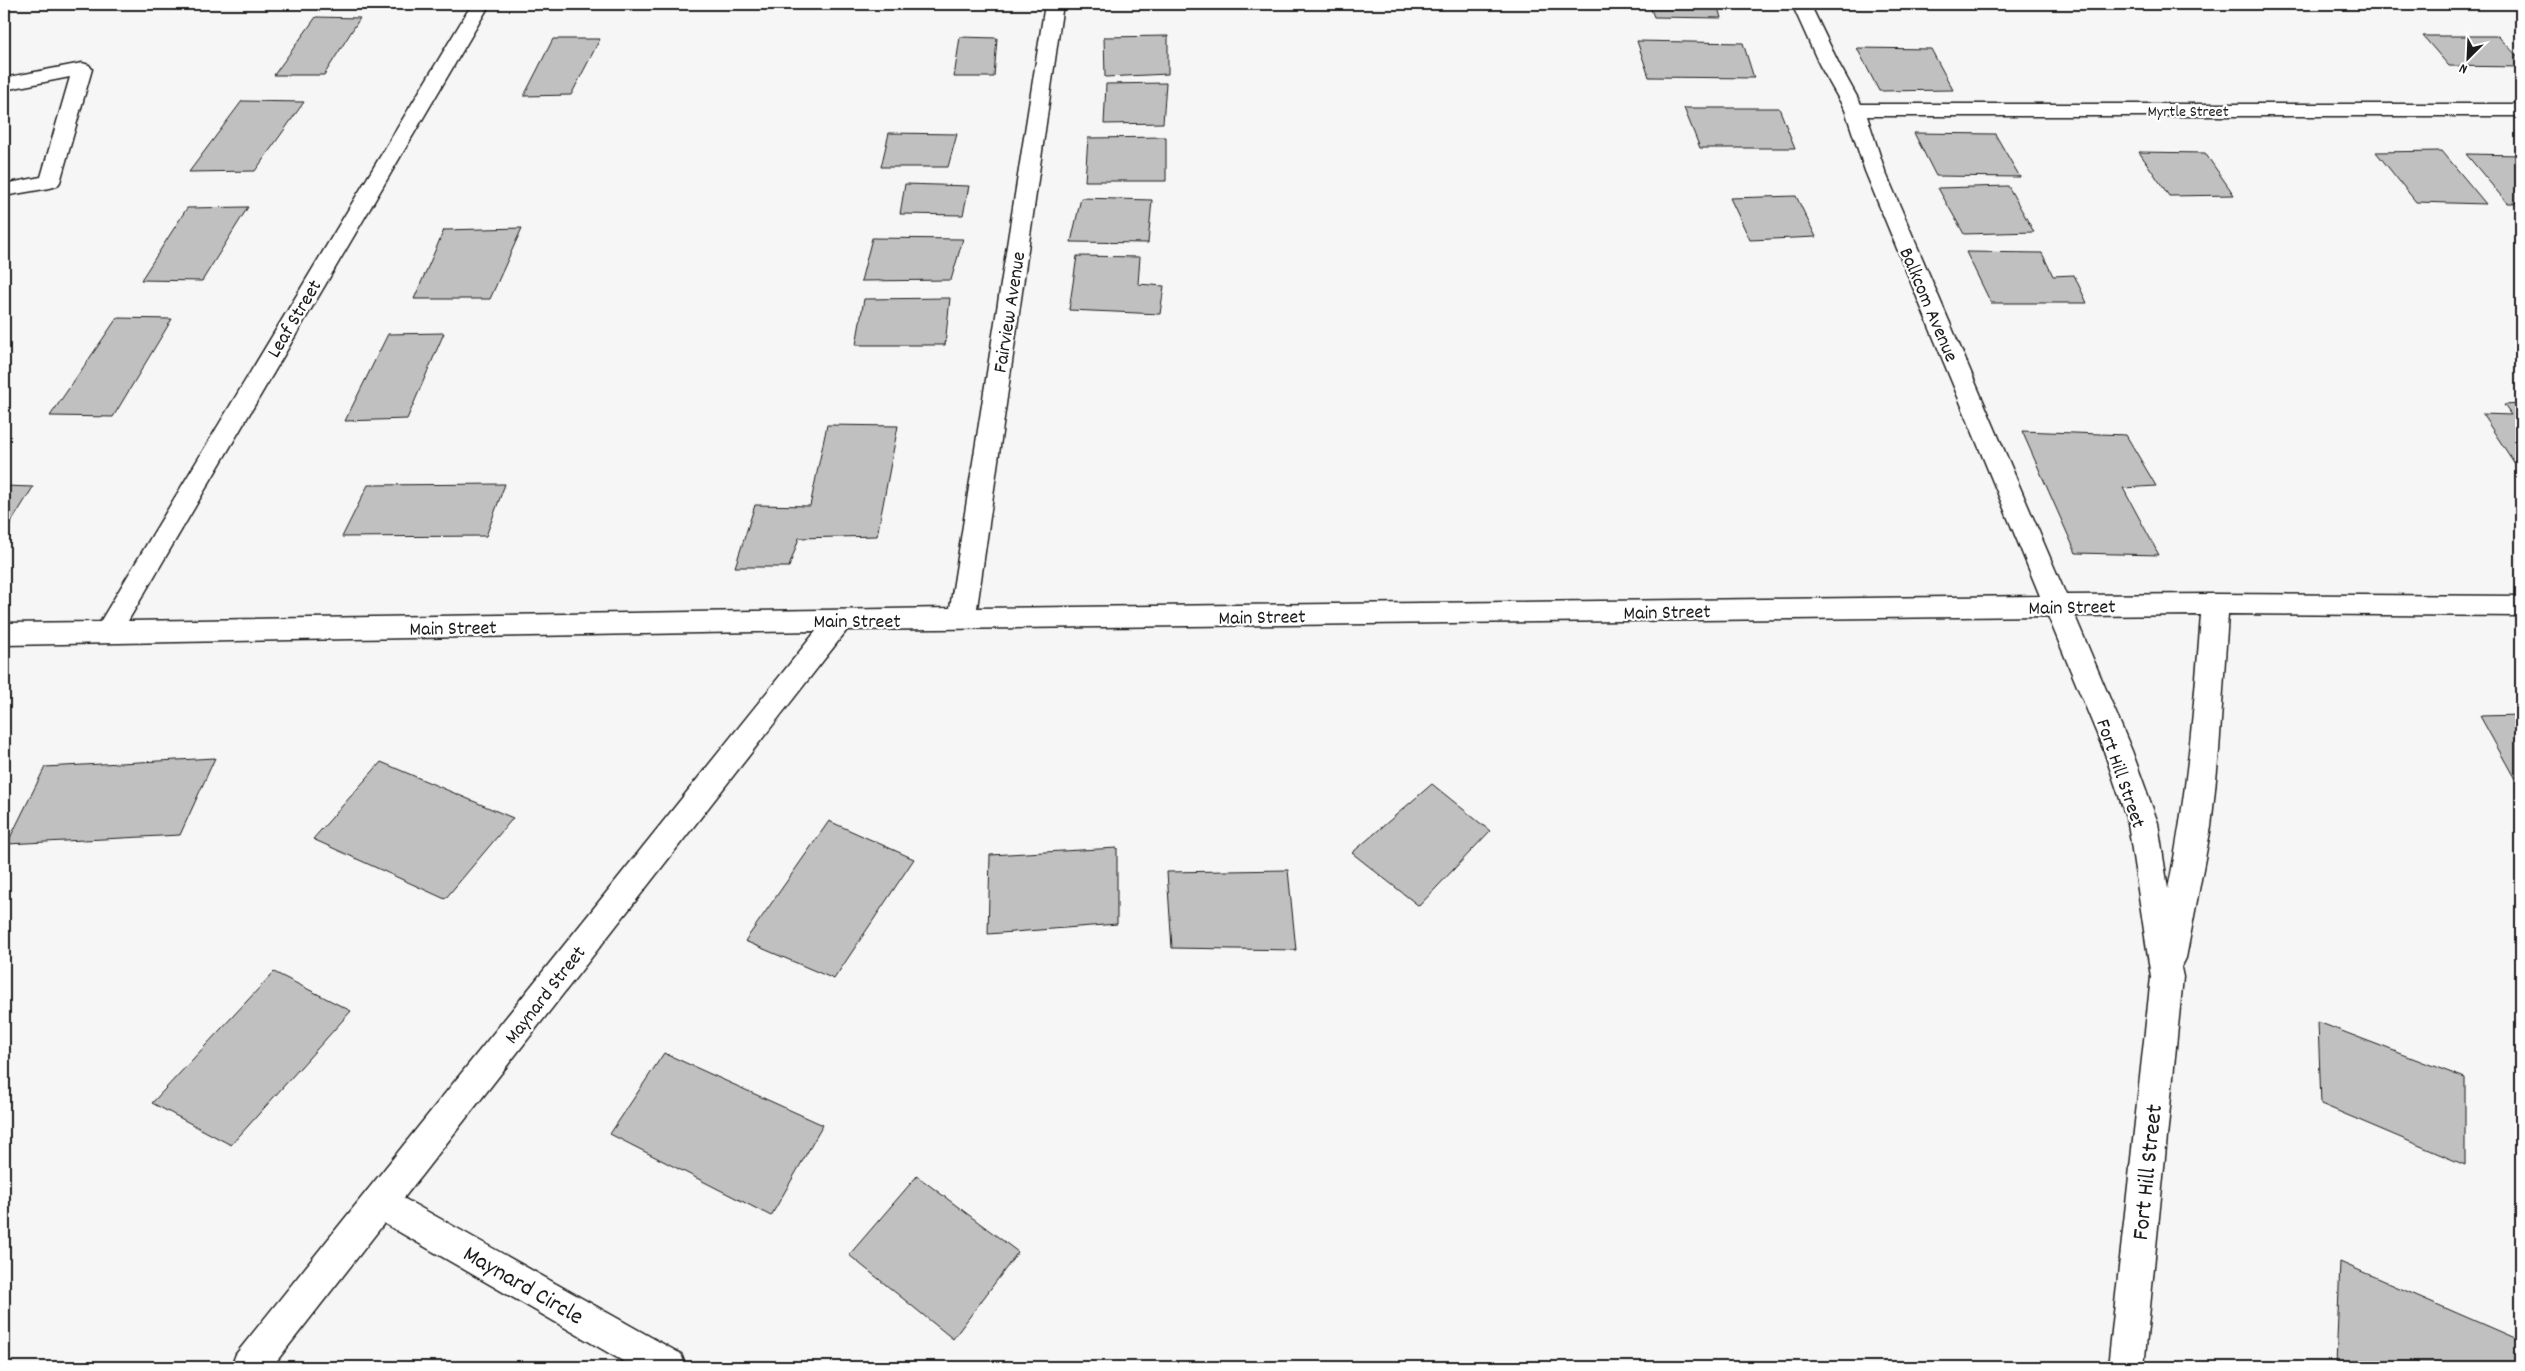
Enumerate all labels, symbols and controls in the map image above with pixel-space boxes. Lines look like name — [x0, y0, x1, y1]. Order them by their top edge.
north arrow — [2442, 32, 2492, 82]
text: N — [2456, 57, 2471, 79]
street label: Myrtle Street — [2147, 101, 2229, 124]
street label: Balkcom Avenue — [1891, 244, 1964, 367]
street label: Fairview Avenue — [988, 250, 1034, 375]
street label: Leaf Street — [261, 275, 330, 364]
street label: Main Street — [2028, 594, 2116, 624]
street label: Main Street — [1623, 599, 1711, 629]
street label: Main Street — [1218, 604, 1306, 634]
street label: Main Street — [813, 609, 901, 637]
street label: Main Street — [409, 615, 497, 645]
street label: Fort Hill Street — [2087, 716, 2151, 832]
street label: Maynard Street — [499, 941, 594, 1051]
street label: Fort Hill Street — [2125, 1102, 2173, 1242]
street label: Maynard Circle — [456, 1238, 589, 1335]

